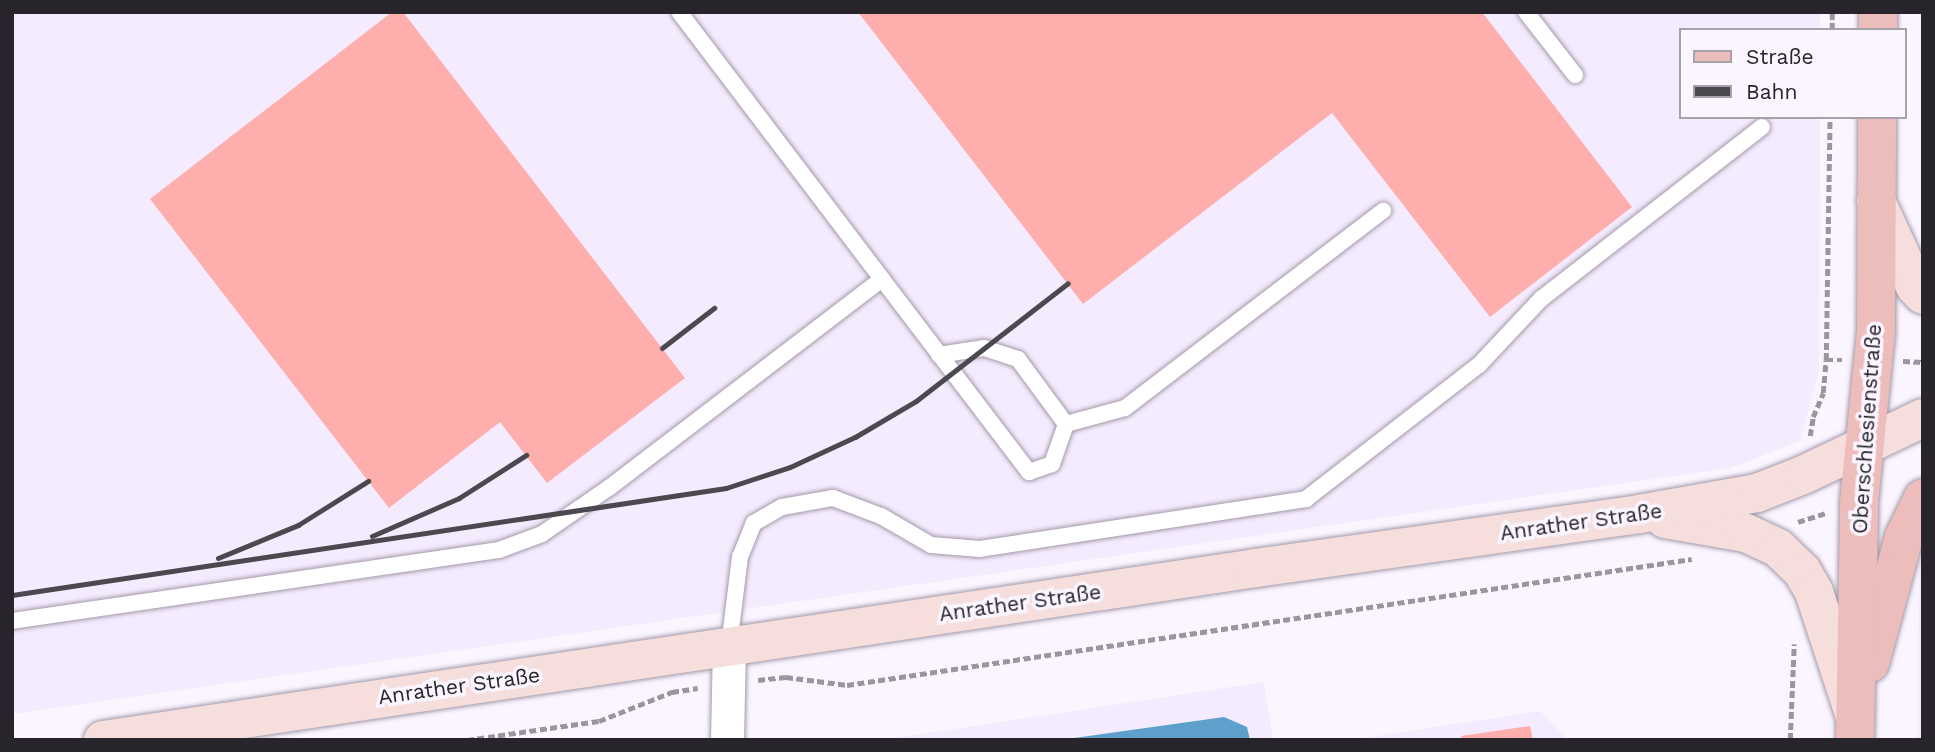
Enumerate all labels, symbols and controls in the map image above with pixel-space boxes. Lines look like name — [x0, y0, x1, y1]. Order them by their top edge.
legend — [1680, 28, 1907, 119]
text: Straße — [1746, 44, 1814, 69]
text: Bahn — [1746, 79, 1798, 104]
street label: Oberschlesienstraße — [1847, 323, 1887, 535]
street label: Anrather Straße — [1498, 498, 1664, 546]
street label: Anrather Straße — [937, 579, 1103, 627]
street label: Anrather Straße — [376, 662, 542, 710]

